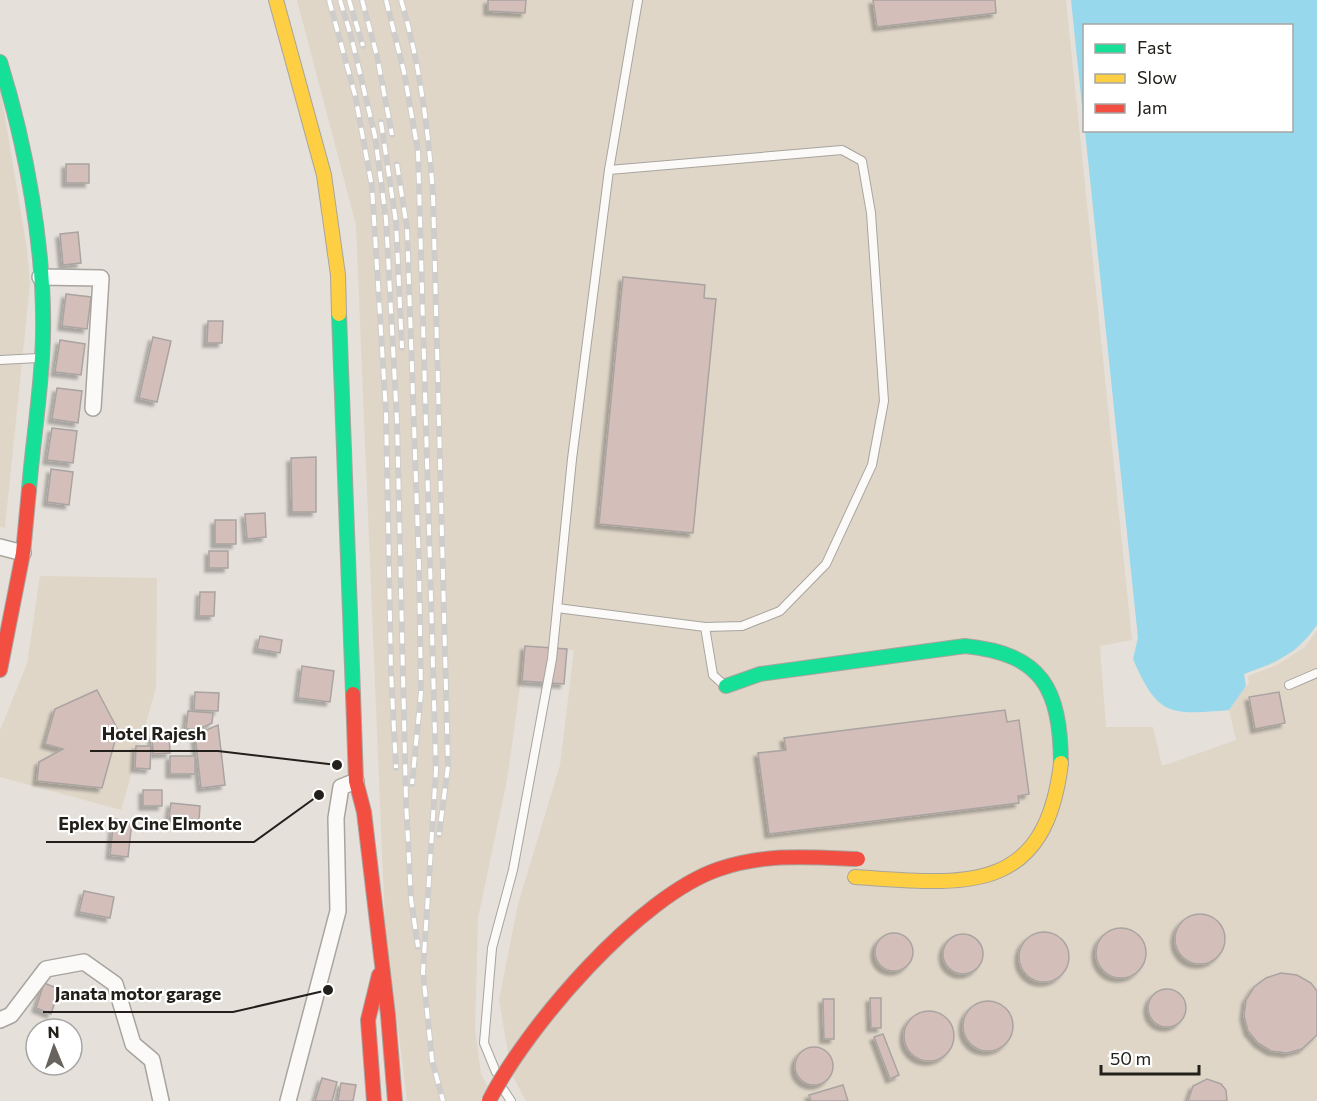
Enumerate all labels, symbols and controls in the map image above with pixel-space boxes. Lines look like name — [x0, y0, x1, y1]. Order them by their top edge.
legend — [1083, 24, 1293, 132]
text: Fast — [1137, 36, 1172, 58]
text: Slow — [1137, 66, 1177, 88]
text: Jam — [1137, 96, 1167, 118]
callout: Hotel Rajesh — [90, 715, 218, 751]
text: Hotel Rajesh — [102, 722, 206, 744]
callout: Eplex by Cine Elmonte — [46, 806, 254, 842]
text: Eplex by Cine Elmonte — [58, 812, 242, 834]
callout: Janata motor garage — [43, 976, 233, 1012]
text: Janata motor garage — [55, 982, 221, 1004]
north arrow — [24, 1017, 84, 1077]
text: N — [47, 1022, 60, 1041]
scale bar — [1101, 1038, 1198, 1076]
text: 50 m — [1110, 1047, 1151, 1069]

